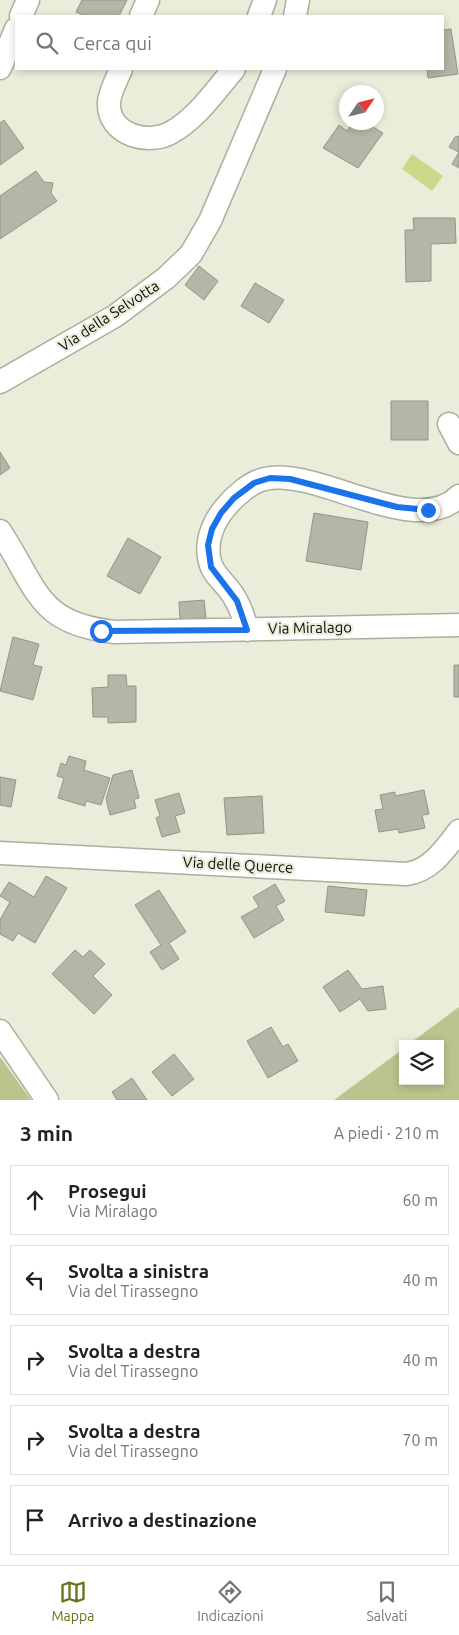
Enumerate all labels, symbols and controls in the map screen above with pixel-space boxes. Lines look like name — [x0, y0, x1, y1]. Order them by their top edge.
search box — [15, 15, 444, 70]
icon: search — [33, 29, 61, 57]
text: Cerca qui — [73, 32, 152, 54]
north arrow — [339, 85, 384, 130]
street label: Via della Selvotta — [55, 277, 162, 354]
route end — [417, 499, 440, 522]
street label: Via Miralago — [268, 618, 352, 637]
route start — [90, 620, 113, 643]
street label: Via delle Querce — [182, 853, 294, 876]
map controls — [399, 1040, 444, 1085]
button: layers — [399, 1040, 444, 1085]
text: 3 min — [20, 1121, 73, 1145]
text: A piedi · 210 m — [334, 1124, 439, 1142]
text: Prosegui — [68, 1180, 147, 1202]
icon: ahead — [21, 1186, 49, 1214]
text: 60 m — [402, 1191, 438, 1209]
text: Via Miralago — [68, 1202, 158, 1220]
text: Svolta a sinistra — [68, 1260, 209, 1282]
icon: left — [21, 1266, 49, 1294]
text: 40 m — [402, 1271, 438, 1289]
text: Via del Tirassegno — [68, 1282, 198, 1300]
text: Svolta a destra — [68, 1340, 201, 1362]
icon: right — [21, 1346, 49, 1374]
text: 40 m — [402, 1351, 438, 1369]
text: Via del Tirassegno — [68, 1362, 198, 1380]
text: Svolta a destra — [68, 1420, 201, 1442]
icon: right — [21, 1426, 49, 1454]
text: 70 m — [402, 1431, 438, 1449]
text: Via del Tirassegno — [68, 1442, 198, 1460]
icon: arrive — [21, 1506, 49, 1534]
text: Arrivo a destinazione — [68, 1509, 257, 1531]
tab: Mappa — [51, 1578, 94, 1624]
tab: Indicazioni — [197, 1578, 264, 1624]
tab: Salvati — [366, 1578, 408, 1624]

